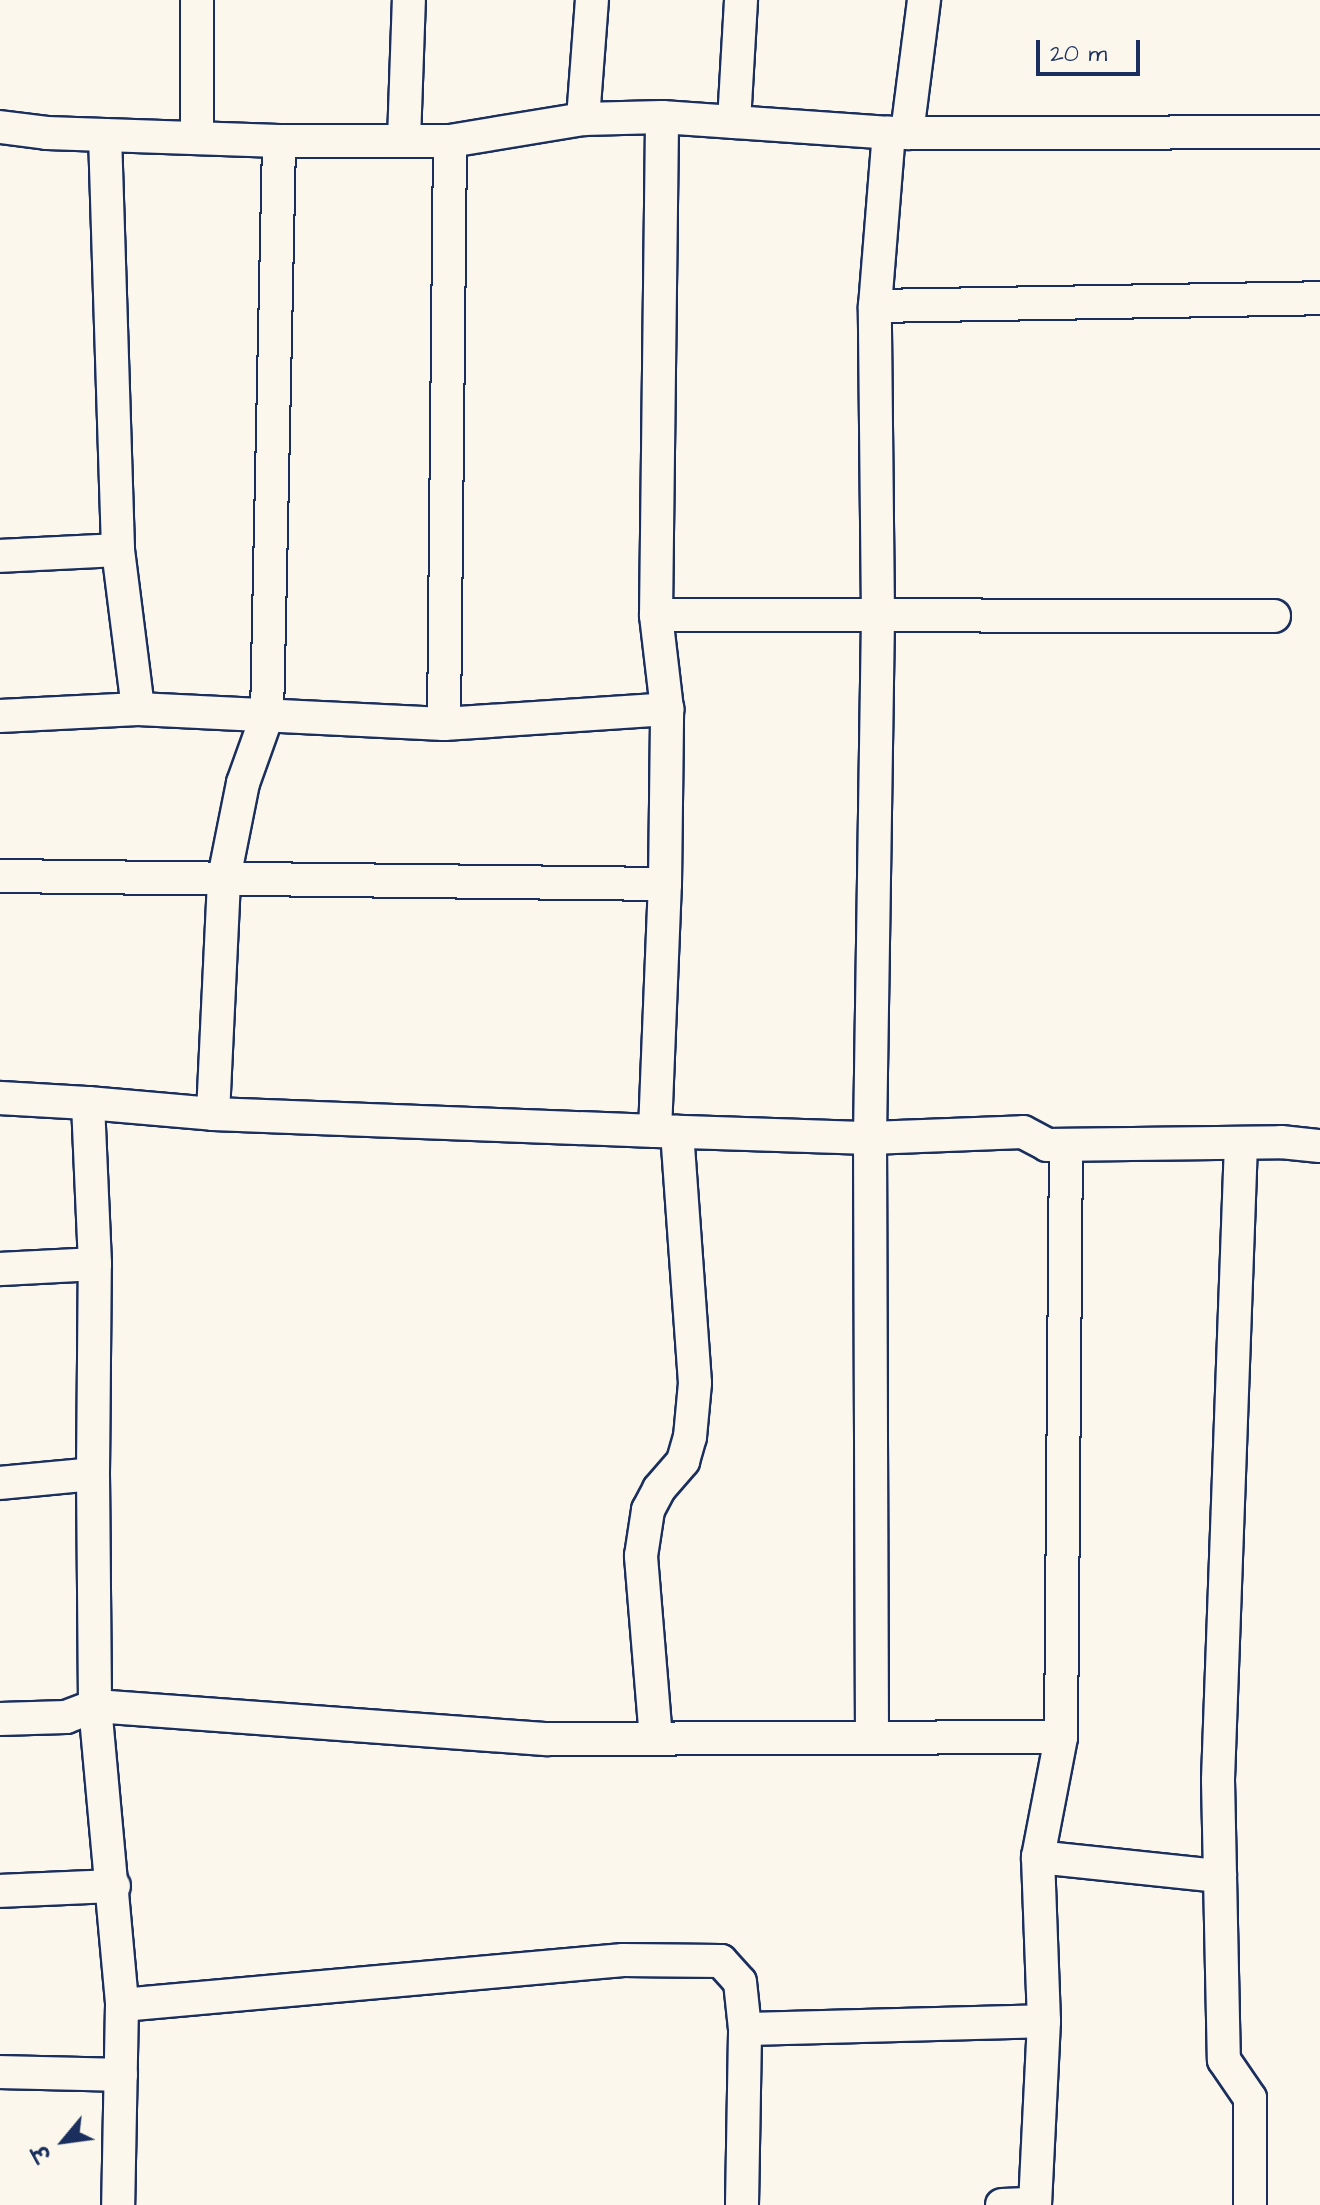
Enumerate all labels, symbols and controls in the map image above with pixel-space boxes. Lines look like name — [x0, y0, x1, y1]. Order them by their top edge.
scale bar — [1040, 24, 1144, 74]
text: 20 m — [1050, 37, 1107, 71]
north arrow — [24, 2101, 104, 2181]
text: उ — [25, 2139, 60, 2167]

